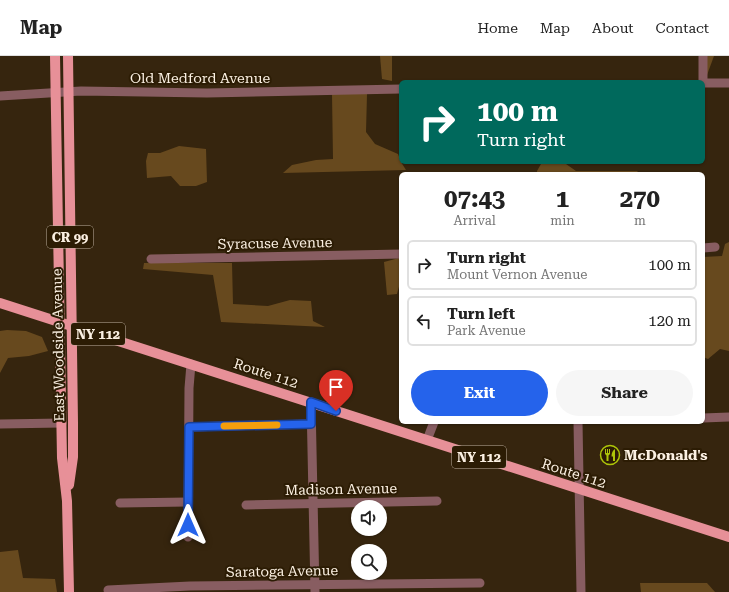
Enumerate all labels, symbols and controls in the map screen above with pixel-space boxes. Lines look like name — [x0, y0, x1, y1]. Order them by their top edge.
text: Map — [20, 16, 62, 39]
text: Home — [477, 20, 518, 36]
text: Map — [540, 20, 570, 36]
text: About — [592, 20, 634, 36]
text: Contact — [656, 20, 709, 36]
street label: Old Medford Avenue — [130, 70, 270, 86]
text: 100 m — [477, 95, 558, 128]
icon: right — [411, 96, 463, 148]
text: Turn right — [477, 129, 565, 150]
text: 07:43 — [444, 185, 505, 213]
text: 1 — [556, 185, 569, 213]
text: 270 — [620, 185, 660, 213]
text: Arrival — [454, 213, 496, 228]
text: min — [550, 213, 575, 228]
text: m — [634, 213, 646, 228]
road number: CR 99 — [47, 226, 93, 248]
street label: Syracuse Avenue — [218, 234, 333, 252]
text: Turn right — [447, 249, 526, 267]
icon: right — [413, 254, 435, 276]
text: 100 m — [648, 256, 691, 274]
text: Mount Vernon Avenue — [447, 267, 587, 282]
street label: East Woodside Avenue — [49, 268, 67, 422]
text: Turn left — [447, 305, 515, 323]
icon: left — [413, 310, 435, 332]
text: 120 m — [648, 312, 691, 330]
road number: NY 112 — [71, 323, 125, 345]
text: Park Avenue — [447, 323, 526, 338]
street label: Route 112 — [232, 355, 300, 391]
pin — [319, 370, 353, 411]
button: Exit — [411, 370, 548, 416]
button: Share — [556, 370, 693, 416]
icon: arrive — [325, 376, 347, 398]
restaurant icon: McDonald's — [599, 444, 621, 466]
road number: NY 112 — [452, 446, 506, 468]
place label: McDonald's — [624, 447, 707, 463]
street label: Route 112 — [540, 455, 608, 491]
street label: Madison Avenue — [285, 480, 397, 498]
map controls — [351, 500, 387, 580]
button: sound — [351, 500, 387, 536]
position arrow — [167, 504, 209, 546]
button: search — [351, 544, 387, 580]
street label: Saratoga Avenue — [226, 562, 338, 580]

